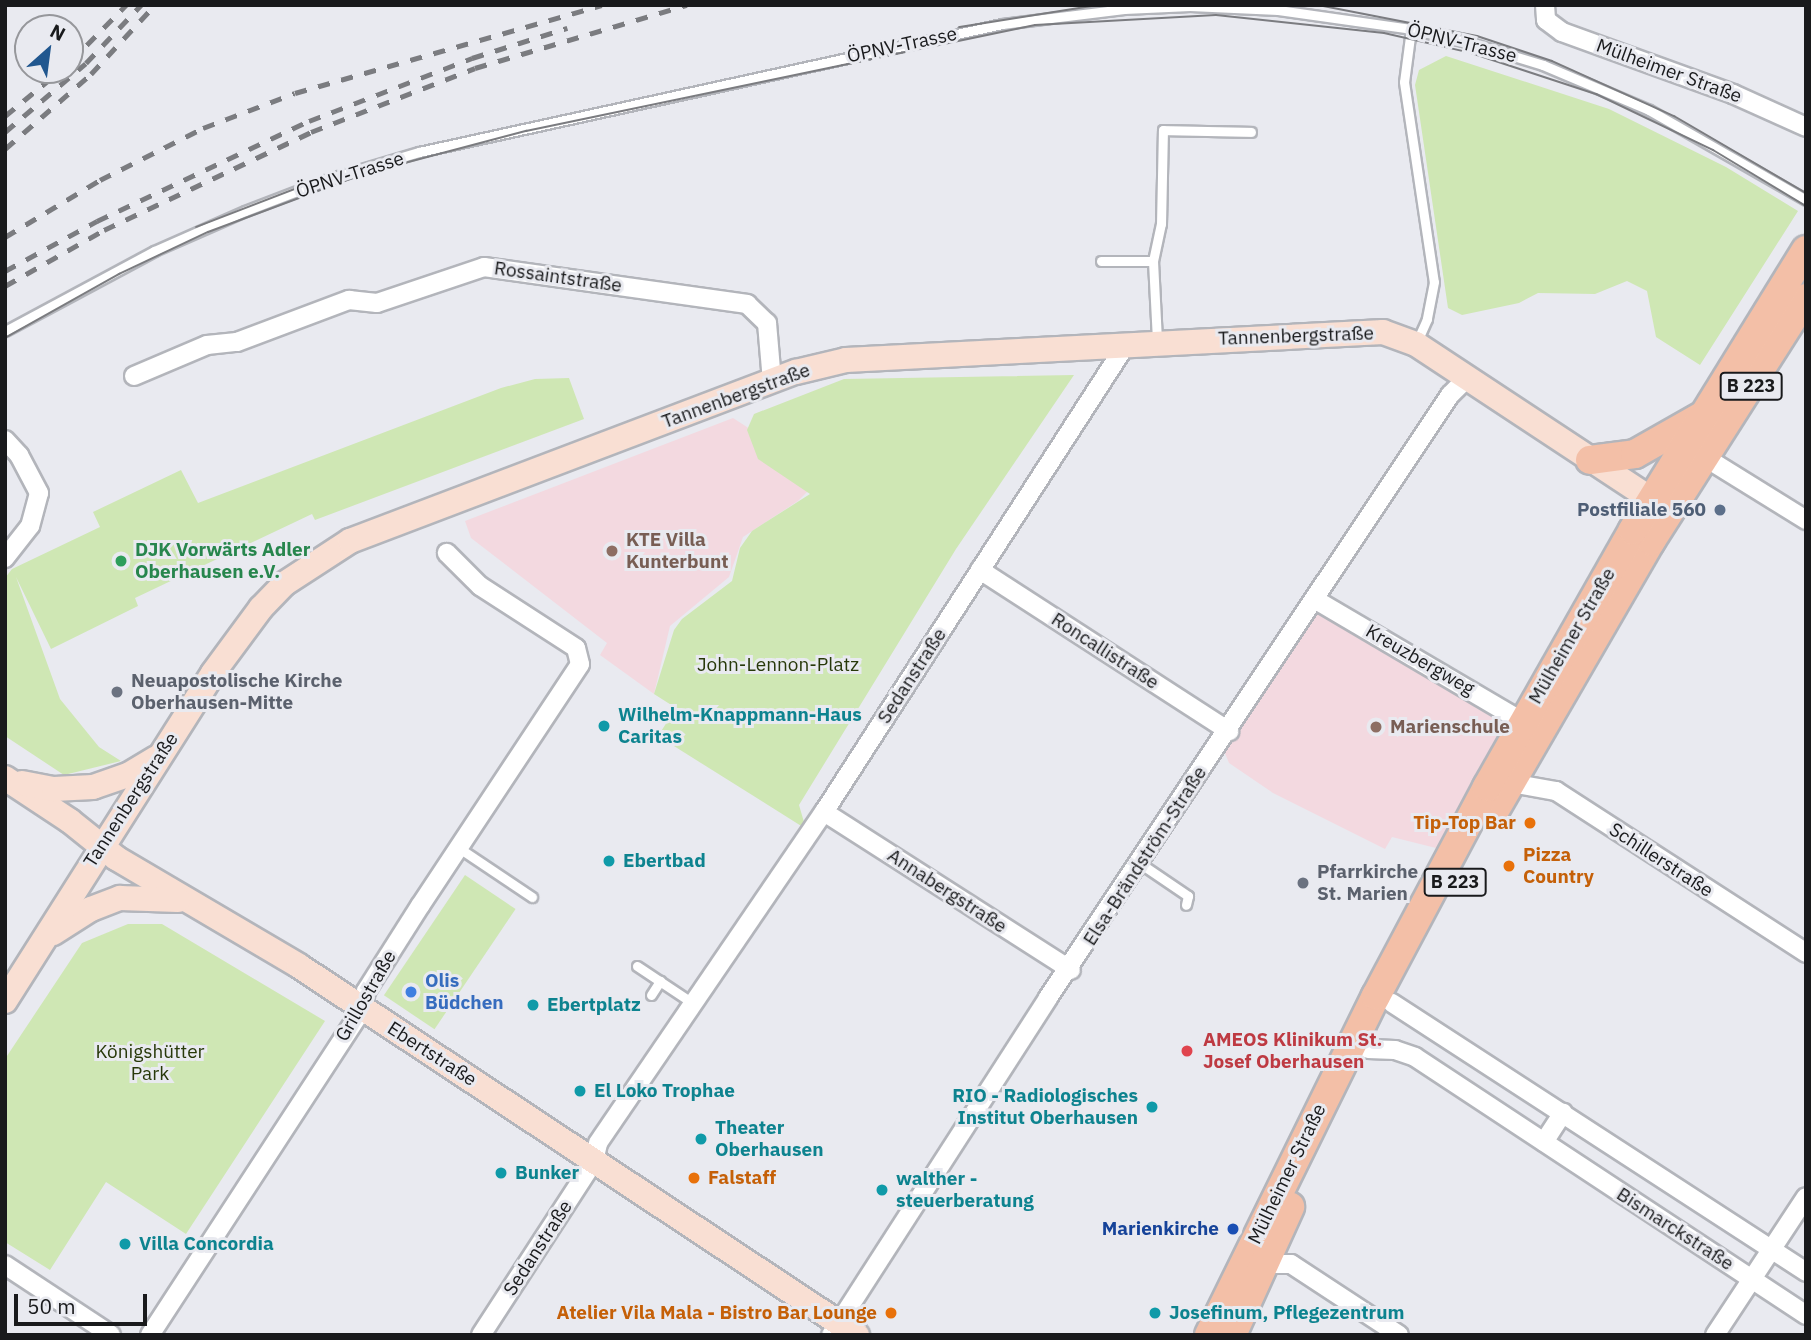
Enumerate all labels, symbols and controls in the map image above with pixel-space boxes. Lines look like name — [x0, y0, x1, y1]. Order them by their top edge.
north arrow — [14, 14, 84, 84]
text: N — [46, 18, 70, 46]
street label: ÖPNV-Trasse — [1405, 18, 1519, 68]
street label: ÖPNV-Trasse — [845, 22, 959, 68]
street label: Mülheimer Straße — [1593, 34, 1745, 108]
street label: ÖPNV-Trasse — [293, 147, 407, 203]
street label: Rossaintstraße — [493, 257, 623, 297]
street label: Tannenbergstraße — [1218, 322, 1374, 350]
street label: Tannenbergstraße — [659, 359, 813, 433]
road number: B 223 — [1720, 372, 1782, 400]
place label: Postfiliale 560 — [1577, 499, 1706, 521]
marker: Postfiliale 560 — [1712, 502, 1728, 518]
place label: KTE Villa Kunterbunt — [626, 529, 729, 573]
place label: DJK Vorwärts Adler Oberhausen e.V. — [135, 539, 310, 583]
marker: KTE Villa Kunterbunt — [604, 543, 620, 559]
marker: DJK Vorwärts Adler Oberhausen e.V. — [113, 553, 129, 569]
street label: Mülheimer Straße — [1524, 564, 1620, 708]
street label: Roncallistraße — [1047, 608, 1163, 694]
street label: Kreuzbergweg — [1362, 620, 1478, 700]
street label: Sedanstraße — [873, 624, 951, 728]
park label: John-Lennon-Platz — [697, 654, 859, 676]
place label: Neuapostolische Kirche Oberhausen-Mitte — [131, 670, 342, 714]
marker: Neuapostolische Kirche Oberhausen-Mitte — [109, 684, 125, 700]
place label: Wilhelm-Knappmann-Haus Caritas — [618, 704, 862, 748]
place label: Marienschule — [1390, 716, 1510, 738]
marker: Wilhelm-Knappmann-Haus Caritas — [596, 718, 612, 734]
marker: Marienschule — [1368, 719, 1384, 735]
street label: Tannenbergstraße — [79, 728, 183, 872]
street label: Elsa-Brändström-Straße — [1079, 762, 1211, 950]
place label: Tip-Top Bar — [1413, 812, 1516, 834]
marker: Tip-Top Bar — [1522, 815, 1538, 831]
street label: Schillerstraße — [1605, 818, 1717, 902]
street label: Annabergstraße — [883, 844, 1011, 938]
place label: Pizza Country — [1523, 844, 1594, 888]
place label: Ebertbad — [623, 850, 706, 872]
marker: Ebertbad — [601, 853, 617, 869]
marker: Pizza Country — [1501, 858, 1517, 874]
place label: Pfarrkirche St. Marien — [1317, 861, 1418, 905]
road number: B 223 — [1424, 868, 1486, 897]
marker: Pfarrkirche St. Marien — [1295, 875, 1311, 891]
street label: Grillostraße — [331, 946, 401, 1046]
place label: Olis Büdchen — [425, 970, 504, 1014]
marker: Olis Büdchen — [403, 984, 419, 1000]
place label: Ebertplatz — [547, 994, 641, 1016]
marker: Ebertplatz — [525, 997, 541, 1013]
street label: Ebertstraße — [383, 1017, 481, 1091]
place label: AMEOS Klinikum St. Josef Oberhausen — [1203, 1029, 1382, 1073]
park label: Königshütter Park — [95, 1041, 205, 1085]
marker: AMEOS Klinikum St. Josef Oberhausen — [1177, 1041, 1197, 1061]
place label: El Loko Trophae — [594, 1080, 735, 1102]
marker: El Loko Trophae — [572, 1083, 588, 1099]
place label: RIO - Radiologisches Institut Oberhausen — [952, 1085, 1138, 1129]
marker: RIO - Radiologisches Institut Oberhausen — [1144, 1099, 1160, 1115]
street label: Mülheimer Straße — [1243, 1100, 1331, 1248]
place label: Theater Oberhausen — [715, 1117, 824, 1161]
marker: Theater Oberhausen — [693, 1131, 709, 1147]
place label: Bunker — [515, 1162, 579, 1184]
marker: Bunker — [493, 1165, 509, 1181]
place label: Falstaff — [708, 1167, 776, 1189]
place label: walther - steuerberatung — [896, 1168, 1034, 1212]
marker: Falstaff — [686, 1170, 702, 1186]
marker: walther - steuerberatung — [874, 1182, 890, 1198]
street label: Bismarckstraße — [1612, 1183, 1738, 1275]
street label: Sedanstraße — [499, 1196, 577, 1300]
place label: Marienkirche — [1102, 1218, 1219, 1240]
marker: Marienkirche — [1225, 1221, 1241, 1237]
place label: Villa Concordia — [139, 1233, 274, 1255]
marker: Villa Concordia — [117, 1236, 133, 1252]
scale bar — [18, 1280, 150, 1324]
text: 50 m — [27, 1292, 76, 1320]
place label: Atelier Vila Mala - Bistro Bar Lounge — [557, 1302, 877, 1324]
place label: Josefinum, Pflegezentrum — [1169, 1302, 1404, 1324]
marker: Atelier Vila Mala - Bistro Bar Lounge — [883, 1305, 899, 1321]
marker: Josefinum, Pflegezentrum — [1147, 1305, 1163, 1321]

